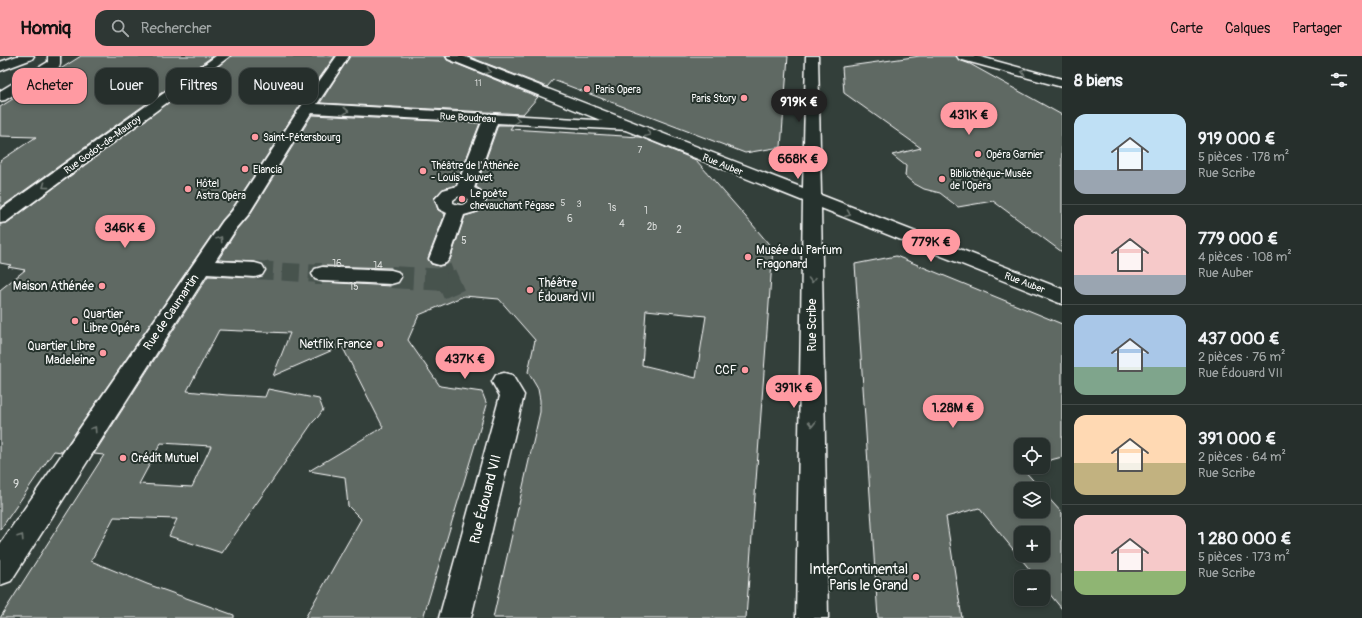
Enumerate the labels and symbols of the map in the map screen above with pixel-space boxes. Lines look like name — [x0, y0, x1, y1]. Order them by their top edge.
one-way arrow — [484, 66, 491, 74]
one-way arrow — [1021, 69, 1028, 77]
house number: 11 — [474, 78, 482, 89]
marker: Paris Opera — [582, 84, 592, 94]
place label: Paris Opera — [595, 84, 641, 96]
pin: 919K € — [766, 89, 832, 123]
place label: Paris Story — [691, 93, 737, 105]
marker: Paris Story — [739, 93, 749, 103]
pin: 431K € — [936, 102, 1002, 136]
one-way arrow — [343, 106, 349, 115]
street label: Rue Boudreau — [439, 111, 497, 125]
street label: Rue Godot-de-Mauroy — [62, 112, 144, 177]
one-way arrow — [514, 116, 520, 125]
one-way arrow — [644, 129, 651, 137]
marker: Saint-Pétersbourg — [250, 132, 260, 142]
place label: Saint-Pétersbourg — [263, 132, 341, 144]
house number: 7 — [638, 145, 643, 156]
pin: 668K € — [765, 146, 831, 180]
marker: Opéra Garnier — [973, 149, 983, 159]
place label: Opéra Garnier — [986, 149, 1044, 161]
street label: Rue Auber — [701, 151, 745, 179]
place label: Théâtre de l'Athénée - Louis-Jouvet — [431, 160, 519, 184]
marker: Elancia — [240, 164, 250, 174]
place label: Elancia — [253, 164, 282, 176]
marker: Théâtre de l'Athénée - Louis-Jouvet — [418, 166, 428, 176]
place label: Bibliothèque-Musée de l'Opéra — [950, 168, 1032, 192]
marker: Bibliothèque-Musée de l'Opéra — [937, 174, 947, 184]
place label: Hôtel Astra Opéra — [196, 178, 246, 202]
one-way arrow — [42, 181, 49, 188]
marker: Hôtel Astra Opéra — [183, 184, 193, 194]
place label: Le poète chevauchant Pégase — [470, 188, 555, 212]
marker: Le poète chevauchant Pégase — [457, 194, 467, 204]
house number: 5 — [561, 198, 566, 209]
house number: 3 — [576, 199, 582, 210]
house number: 1s — [608, 202, 617, 214]
house number: 1 — [644, 205, 648, 217]
one-way arrow — [845, 209, 852, 217]
house number: 6 — [567, 213, 573, 225]
pin: 346K € — [92, 215, 158, 249]
house number: 4 — [619, 218, 625, 230]
house number: 2b — [647, 221, 657, 233]
house number: 2 — [676, 224, 682, 236]
pin: 779K € — [898, 229, 964, 263]
house number: 5 — [461, 235, 467, 247]
one-way arrow — [215, 236, 223, 243]
place label: Musée du Parfum Fragonard — [756, 243, 843, 272]
marker: Musée du Parfum Fragonard — [743, 252, 753, 262]
house number: 16 — [332, 258, 342, 270]
house number: 14 — [373, 260, 383, 272]
street label: Rue Auber — [1003, 270, 1047, 296]
street label: Rue de Caumartin — [140, 271, 203, 353]
place label: Théâtre Édouard VII — [538, 276, 595, 305]
one-way arrow — [808, 277, 816, 283]
place label: Maison Athénée — [13, 279, 94, 294]
marker: Maison Athénée — [97, 281, 107, 291]
house number: 15 — [349, 281, 359, 293]
marker: Théâtre Édouard VII — [525, 285, 535, 295]
street label: Rue Scribe — [805, 299, 820, 351]
place label: Quartier Libre Opéra — [83, 307, 140, 336]
marker: Quartier Libre Opéra — [70, 316, 80, 326]
place label: Netflix France — [299, 337, 372, 352]
place label: Quartier Libre Madeleine — [27, 339, 95, 368]
marker: Netflix France — [375, 339, 385, 349]
pin: 437K € — [432, 346, 498, 380]
marker: Quartier Libre Madeleine — [98, 348, 108, 358]
place label: CCF — [715, 363, 737, 378]
marker: CCF — [740, 365, 750, 375]
pin: 391K € — [761, 375, 827, 409]
pin: 1.28M € — [916, 395, 990, 429]
one-way arrow — [808, 421, 816, 427]
one-way arrow — [89, 426, 96, 433]
place label: Crédit Mutuel — [131, 451, 199, 466]
street label: Rue Édouard VII — [465, 452, 505, 546]
marker: Crédit Mutuel — [118, 453, 128, 463]
house number: 9 — [13, 477, 19, 492]
one-way arrow — [17, 534, 24, 541]
place label: InterContinental Paris le Grand — [809, 561, 908, 594]
marker: InterContinental Paris le Grand — [911, 572, 921, 582]

